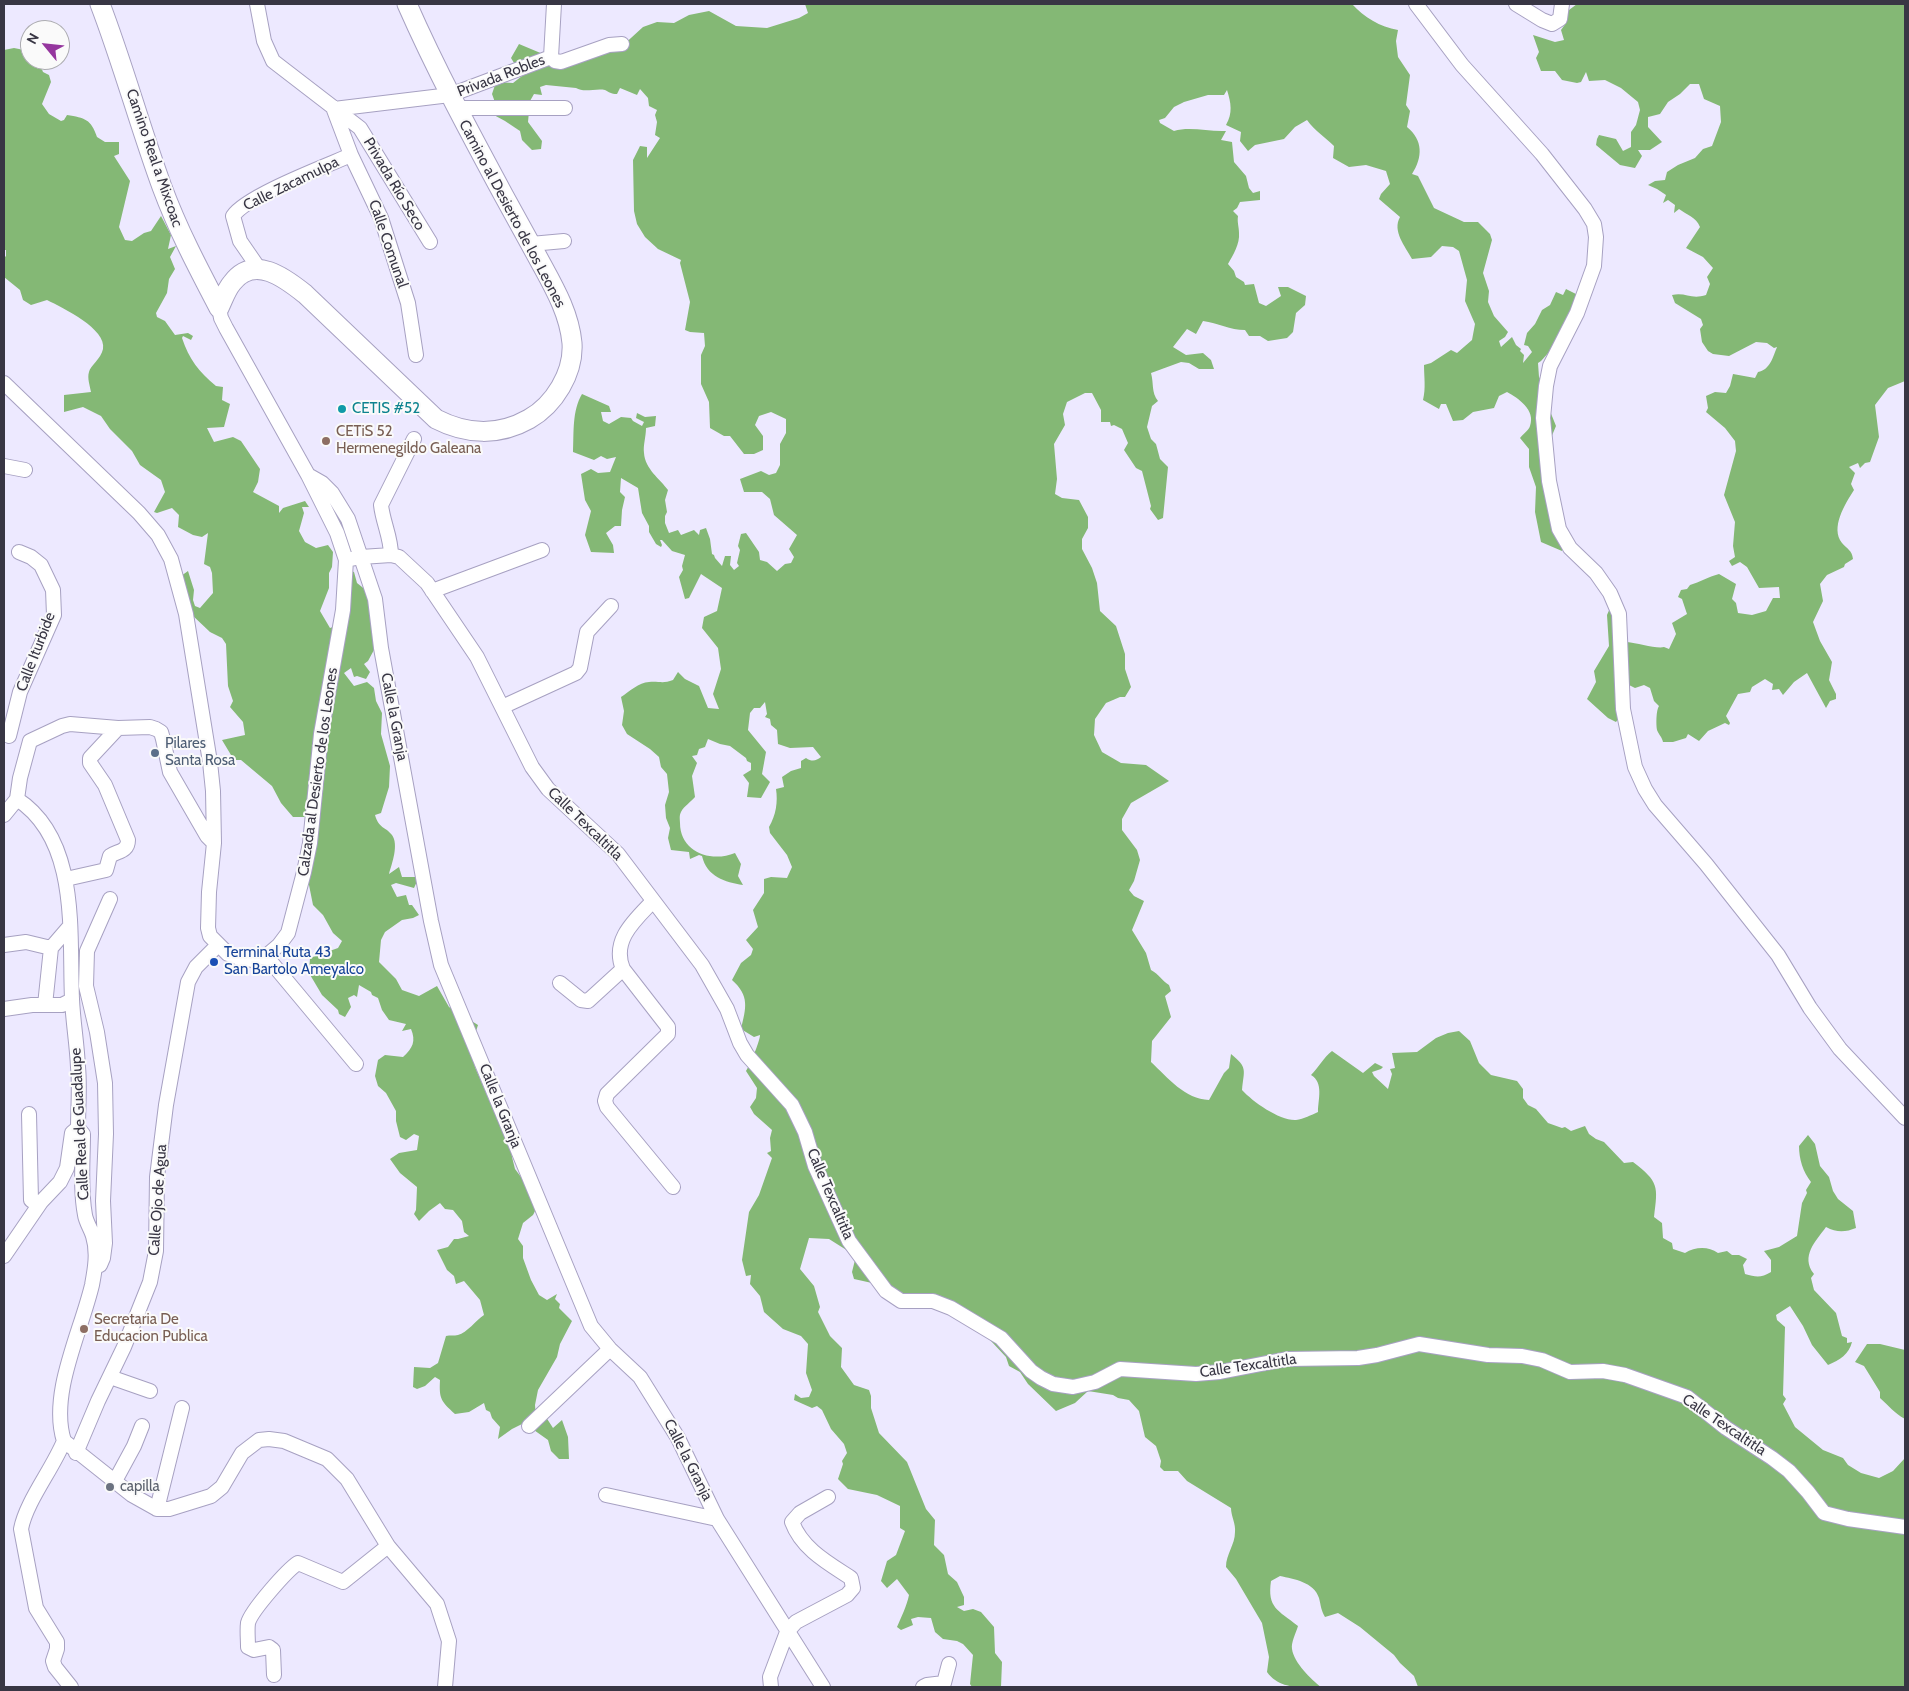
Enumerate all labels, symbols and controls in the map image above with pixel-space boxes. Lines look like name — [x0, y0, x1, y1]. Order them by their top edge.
north arrow — [20, 20, 70, 70]
text: N — [22, 30, 43, 47]
street label: Privada Robles — [455, 51, 547, 101]
street label: Camino Real a Mixcoac — [122, 87, 186, 229]
street label: Camino al Desierto de los Leones — [455, 117, 569, 311]
street label: Privada Río Seco — [359, 134, 429, 234]
street label: Calle Zacamulpa — [240, 153, 342, 215]
street label: Calle Comunal — [365, 198, 411, 290]
place label: CETIS #52 — [352, 400, 420, 418]
marker: CETIS #52 — [336, 403, 348, 415]
place label: CETiS 52 Hermenegildo Galeana — [336, 423, 481, 458]
marker: CETiS 52 Hermenegildo Galeana — [320, 435, 332, 447]
street label: Calle Iturbide — [13, 610, 59, 694]
street label: Calzada al Desierto de los Leones — [294, 667, 342, 877]
street label: Calle la Granja — [377, 671, 411, 763]
place label: Pilares Santa Rosa — [165, 735, 235, 770]
marker: Pilares Santa Rosa — [149, 747, 161, 759]
street label: Calle Texcaltitla — [544, 784, 626, 864]
place label: Terminal Ruta 43 San Bartolo Ameyalco — [224, 944, 364, 979]
marker: Terminal Ruta 43 San Bartolo Ameyalco — [208, 956, 220, 968]
street label: Calle Real de Guadalupe — [67, 1047, 93, 1201]
street label: Calle la Granja — [475, 1061, 525, 1151]
street label: Calle Ojo de Agua — [145, 1144, 171, 1256]
street label: Calle Texcaltitla — [803, 1146, 857, 1242]
place label: Secretaria De Educacion Publica — [94, 1311, 208, 1346]
marker: Secretaria De Educacion Publica — [78, 1323, 90, 1335]
street label: Calle Texcaltitla — [1199, 1350, 1297, 1382]
street label: Calle Texcaltitla — [1679, 1390, 1769, 1460]
street label: Calle la Granja — [660, 1416, 716, 1504]
place label: capilla — [120, 1478, 160, 1496]
marker: capilla — [104, 1481, 116, 1493]

